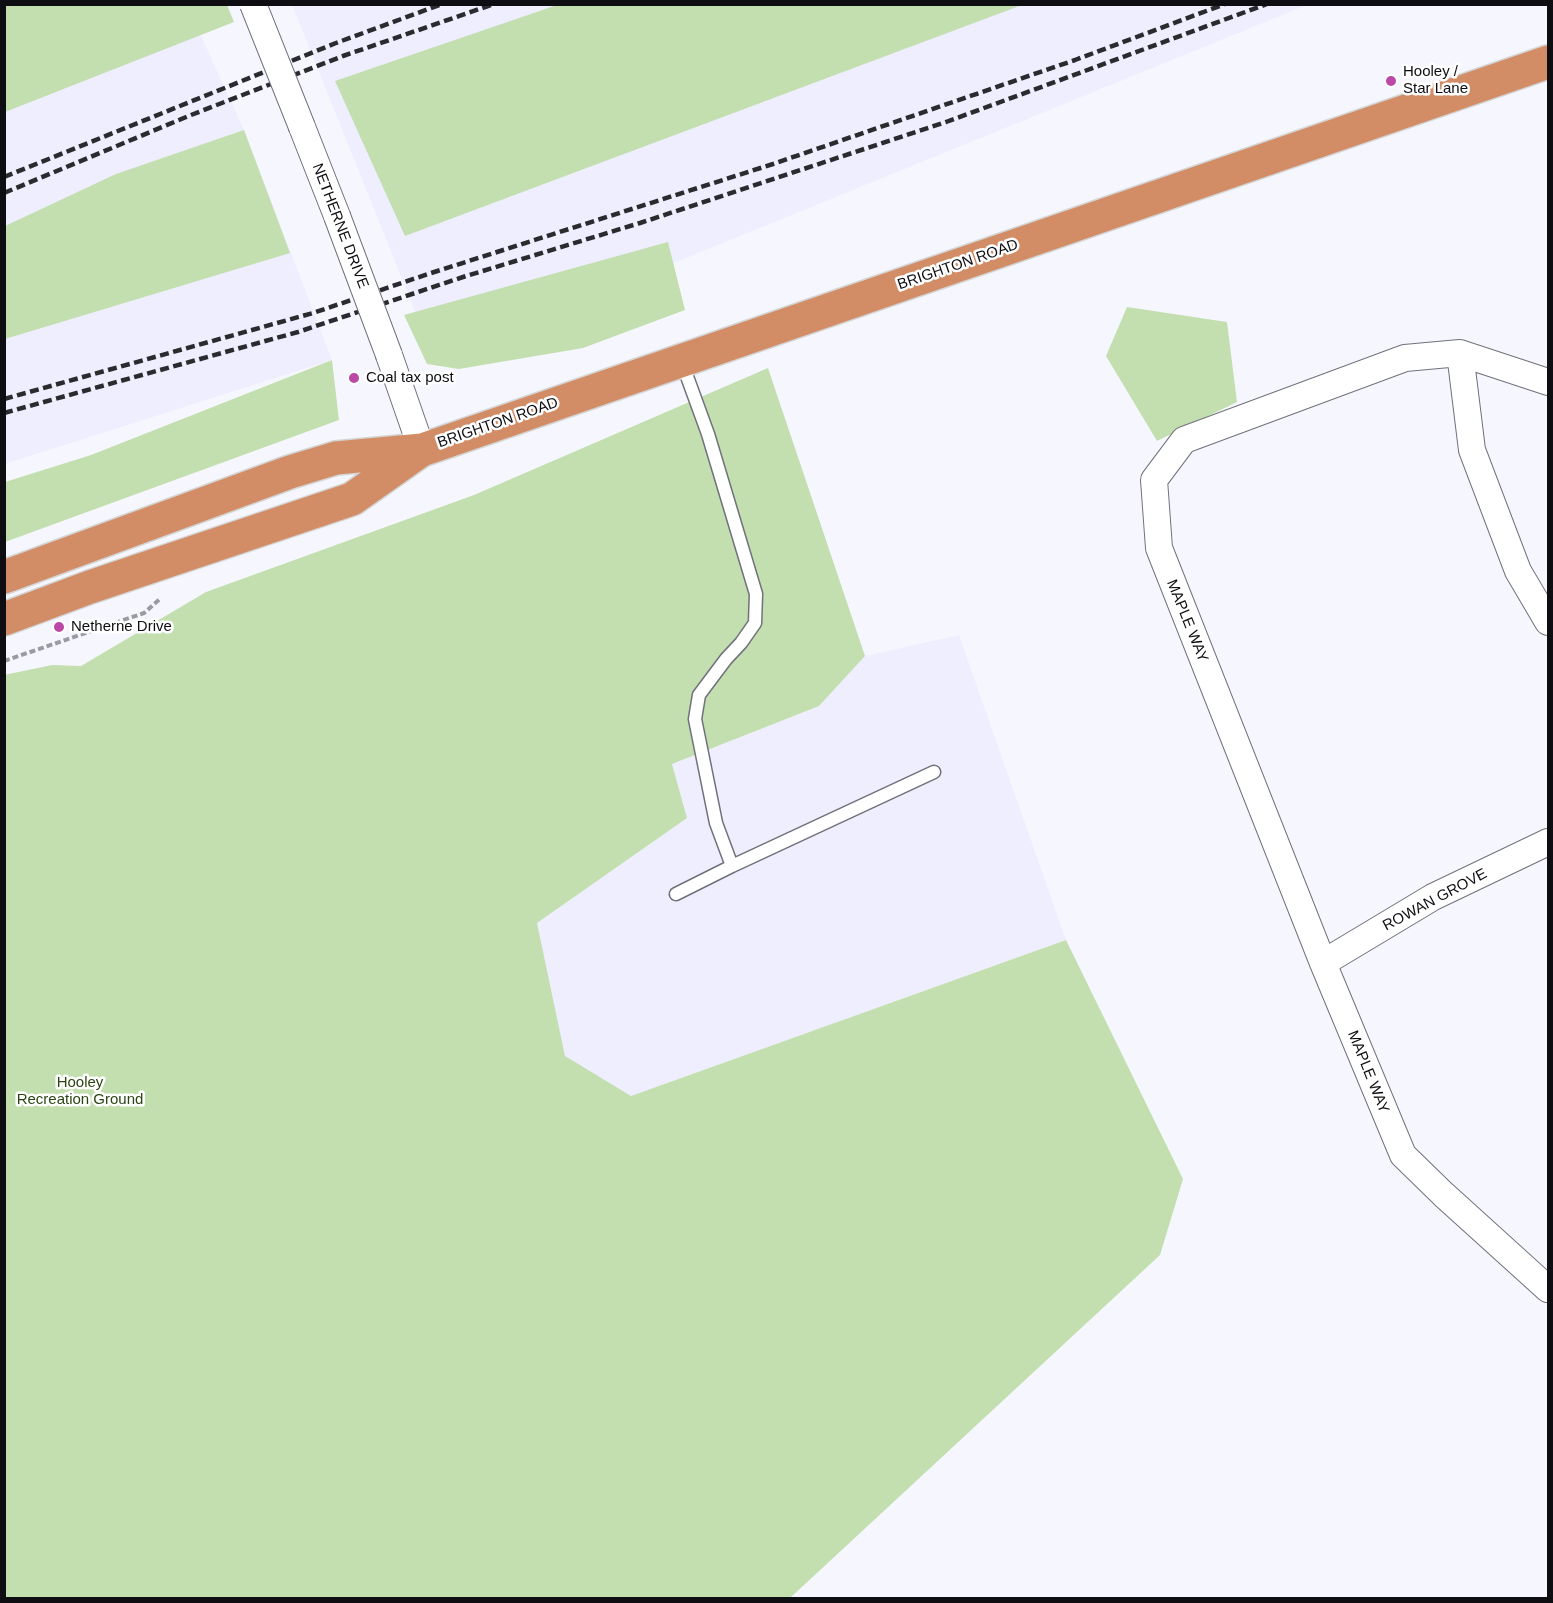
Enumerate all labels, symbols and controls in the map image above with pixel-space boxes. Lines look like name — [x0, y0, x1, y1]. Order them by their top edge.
place label: Hooley / Star Lane — [1403, 63, 1468, 98]
marker: Hooley / Star Lane — [1384, 74, 1398, 88]
street label: NETHERNE DRIVE — [308, 161, 372, 291]
street label: BRIGHTON ROAD — [895, 236, 1021, 294]
place label: Coal tax post — [366, 369, 454, 387]
marker: Coal tax post — [347, 371, 361, 385]
street label: BRIGHTON ROAD — [435, 394, 561, 452]
street label: MAPLE WAY — [1162, 577, 1212, 665]
place label: Netherne Drive — [71, 618, 172, 636]
marker: Netherne Drive — [52, 620, 66, 634]
street label: ROWAN GROVE — [1380, 865, 1490, 935]
street label: MAPLE WAY — [1343, 1028, 1393, 1116]
park label: Hooley Recreation Ground — [17, 1074, 143, 1109]

